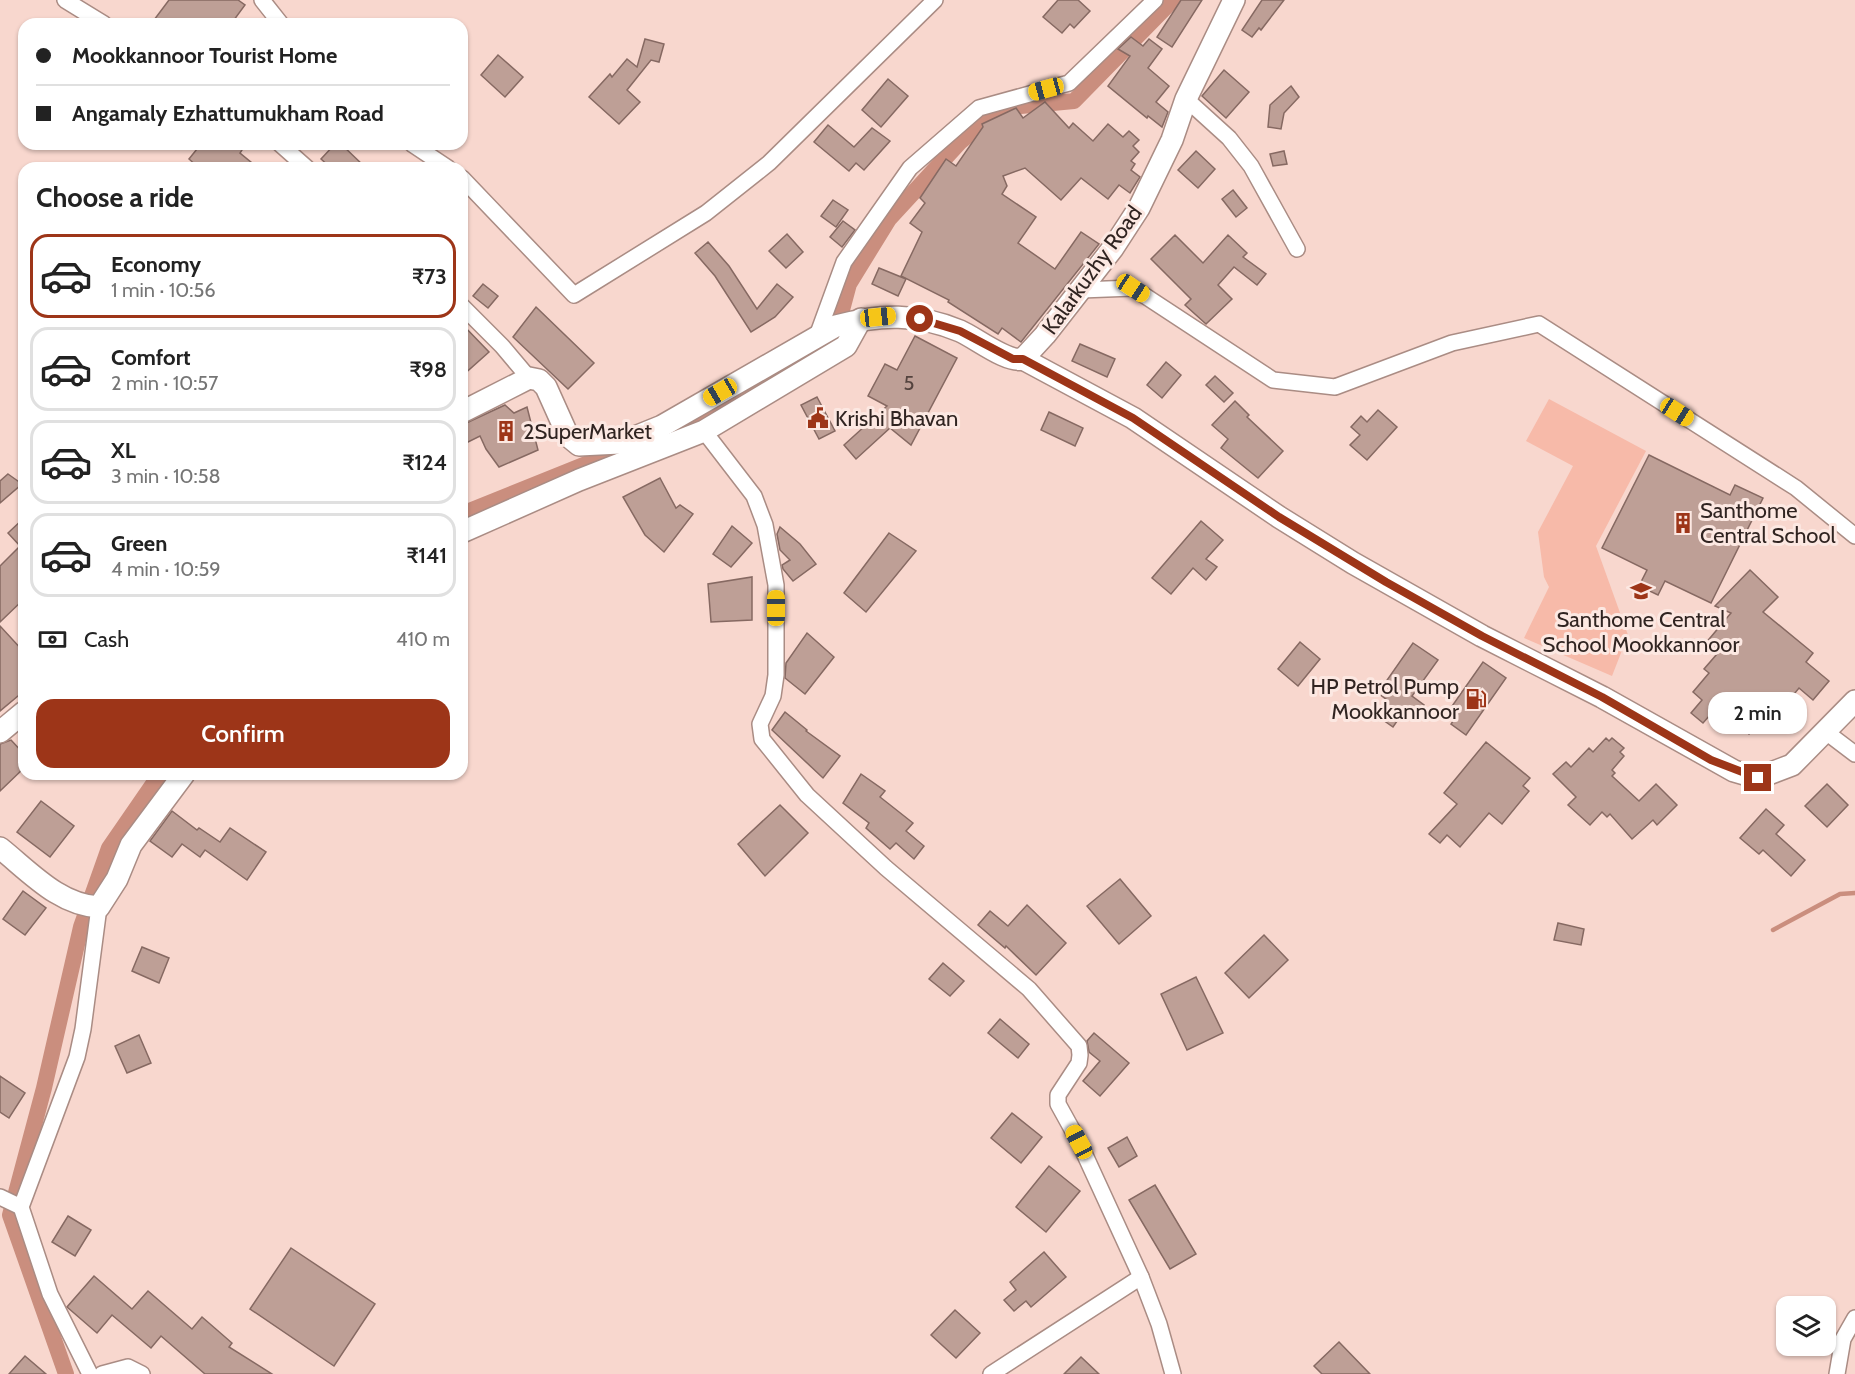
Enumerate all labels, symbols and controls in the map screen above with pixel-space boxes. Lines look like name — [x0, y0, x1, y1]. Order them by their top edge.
text: Mookkannoor Tourist Home — [72, 42, 337, 69]
car — [1026, 76, 1066, 102]
text: Angamaly Ezhattumukham Road — [72, 100, 384, 127]
text: Choose a ride — [36, 181, 194, 214]
street label: Kalarkuzhy Road — [1036, 200, 1148, 340]
icon: car — [39, 249, 93, 303]
text: Economy — [111, 251, 201, 278]
text: ₹73 — [412, 263, 447, 290]
car — [1113, 271, 1153, 305]
text: 1 min · 10:56 — [111, 278, 216, 302]
route start — [906, 305, 933, 332]
car — [859, 306, 897, 328]
icon: car — [39, 342, 93, 396]
text: Comfort — [111, 344, 190, 371]
text: ₹98 — [409, 356, 447, 383]
text: 2 min · 10:57 — [111, 371, 218, 395]
house number: 5 — [904, 371, 914, 395]
car — [700, 375, 740, 409]
car — [1657, 395, 1697, 429]
place label: Krishi Bhavan — [835, 405, 958, 432]
public building icon: Krishi Bhavan — [806, 406, 830, 430]
place label: 2SuperMarket — [523, 418, 653, 445]
building icon: 2SuperMarket — [494, 419, 518, 443]
icon: car — [39, 435, 93, 489]
text: XL — [111, 437, 136, 464]
text: ₹124 — [402, 449, 447, 476]
text: 3 min · 10:58 — [111, 464, 221, 488]
place label: Santhome Central School — [1700, 497, 1837, 549]
building icon: Santhome Central School — [1671, 511, 1695, 535]
icon: car — [39, 528, 93, 582]
text: Green — [111, 530, 167, 557]
text: ₹141 — [406, 542, 447, 569]
text: 4 min · 10:59 — [111, 557, 221, 581]
school or university icon: Santhome Central School Mookkannoor — [1629, 579, 1653, 603]
car — [767, 590, 785, 626]
place label: Santhome Central School Mookkannoor — [1543, 606, 1739, 658]
icon: cash — [36, 623, 69, 656]
text: Cash — [84, 626, 129, 653]
text: 410 m — [396, 627, 450, 651]
place label: HP Petrol Pump Mookkannoor — [1311, 673, 1459, 725]
fuel station icon: HP Petrol Pump Mookkannoor — [1464, 687, 1488, 711]
callout: 2 min — [1708, 691, 1808, 733]
button: Confirm — [36, 699, 450, 768]
text: 2 min — [1733, 701, 1782, 725]
route end — [1744, 764, 1771, 791]
car — [1063, 1122, 1095, 1162]
map controls — [1776, 1296, 1836, 1356]
button: layers — [1776, 1296, 1836, 1356]

